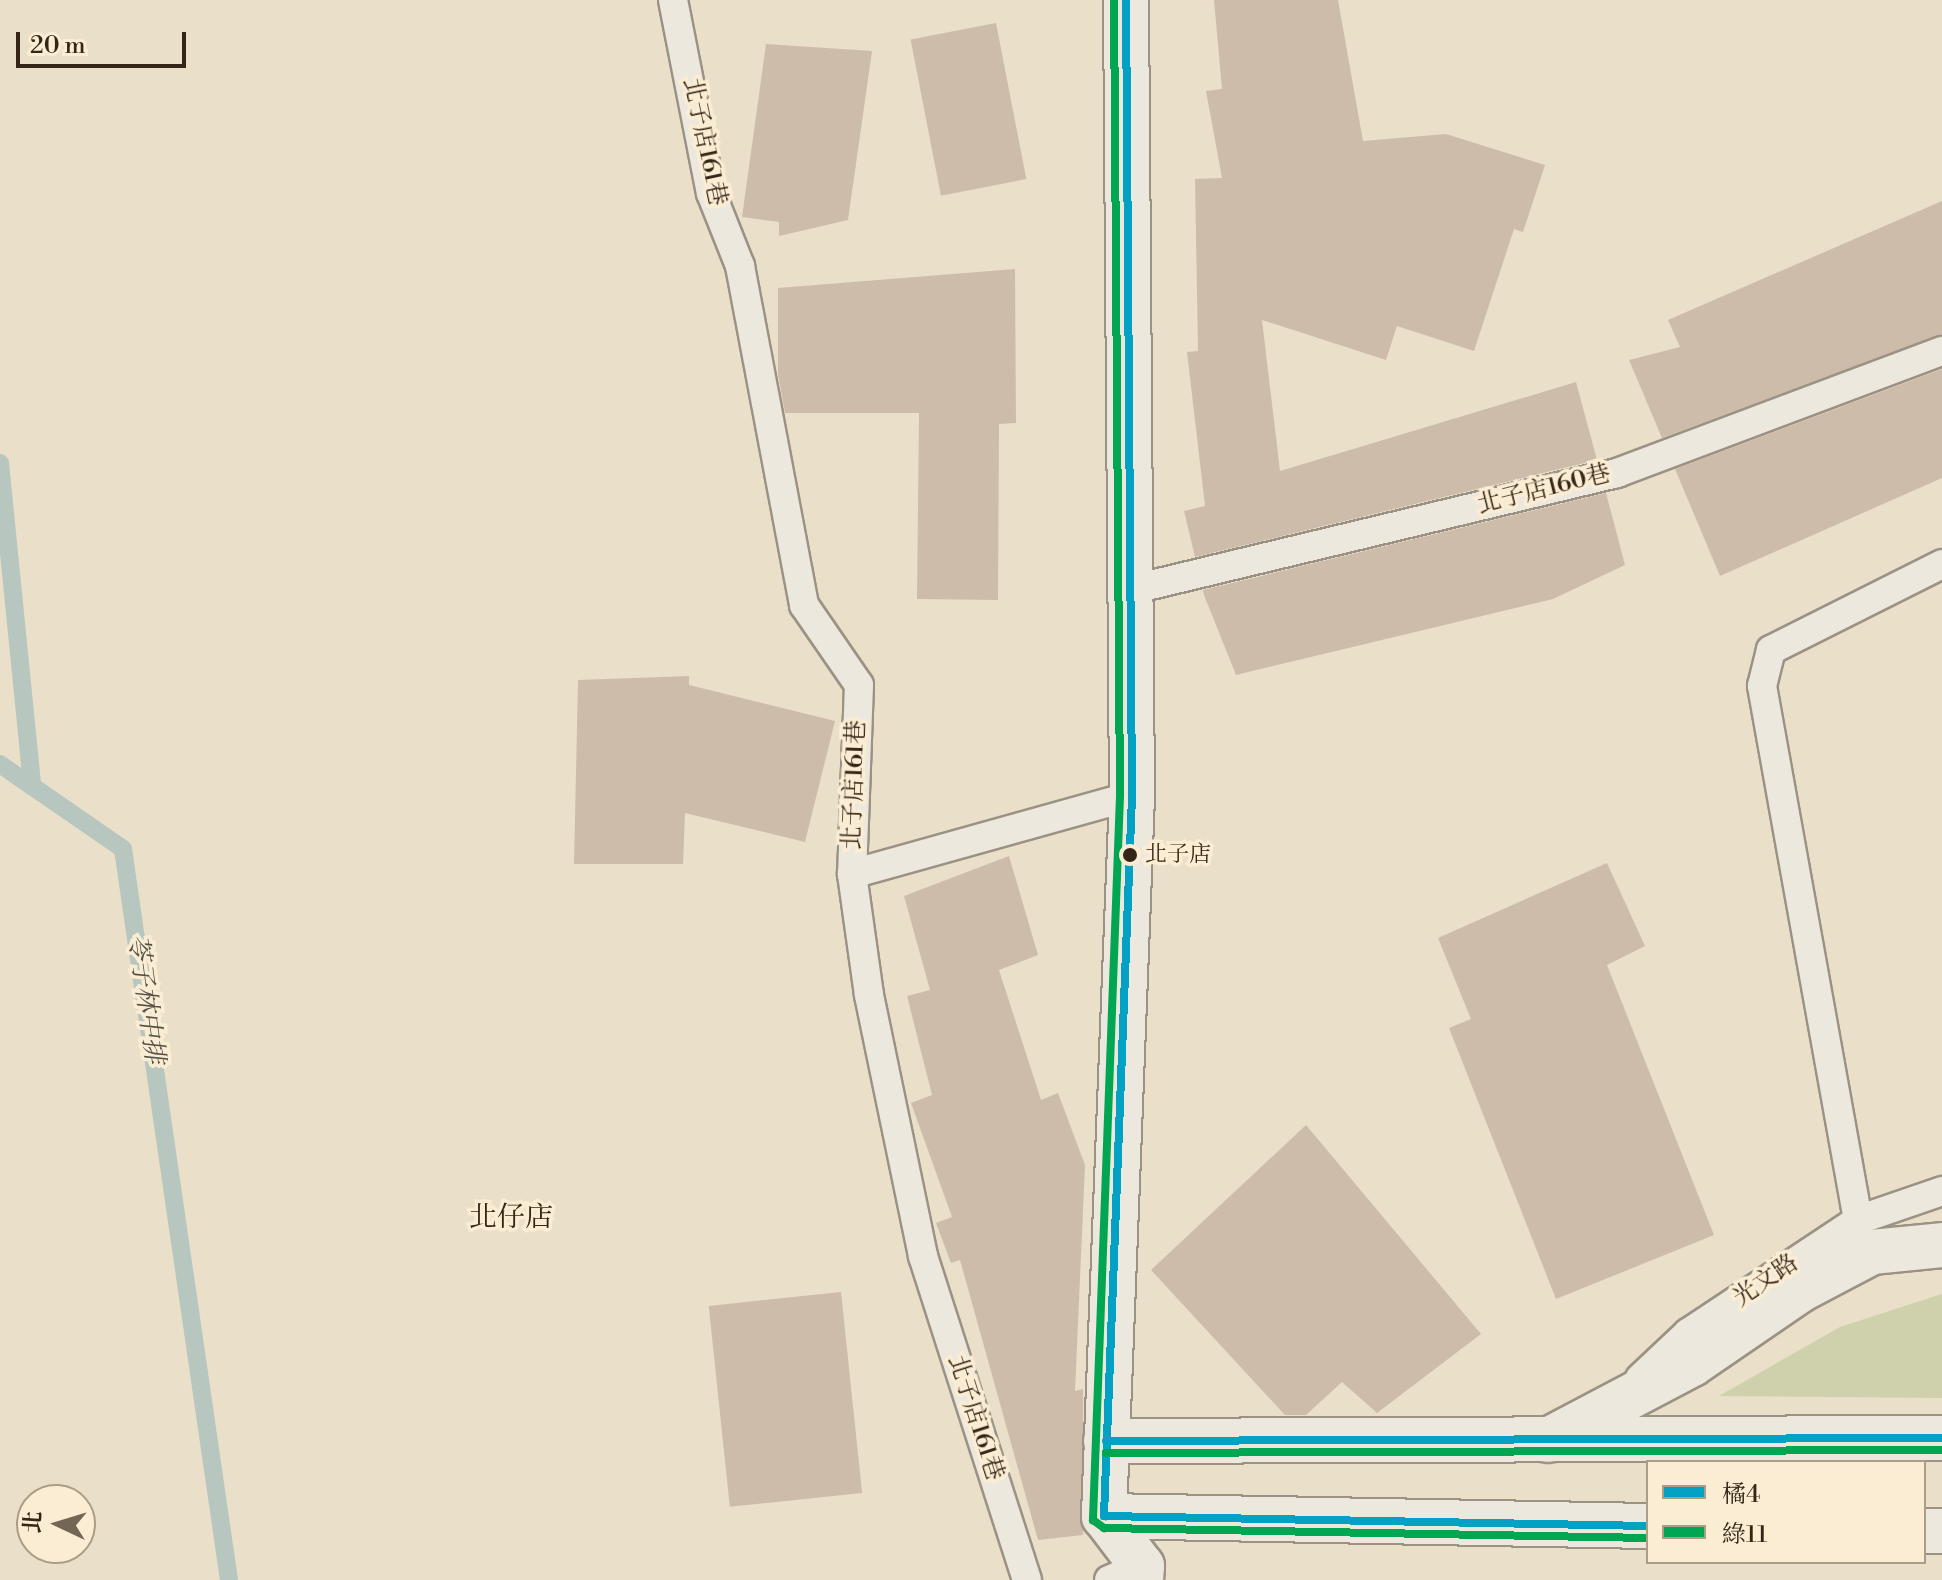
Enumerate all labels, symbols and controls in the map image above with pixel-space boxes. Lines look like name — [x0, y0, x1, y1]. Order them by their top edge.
scale bar — [20, 16, 190, 66]
text: 20 m — [30, 31, 86, 61]
street label: 北子店161巷 — [676, 76, 732, 208]
street label: 北子店160巷 — [1475, 460, 1613, 520]
street label: 北子店161巷 — [838, 720, 872, 850]
place label: 北子店 — [1145, 842, 1211, 868]
marker: 北子店 — [1122, 847, 1138, 863]
water label: 苓子林中排 — [121, 932, 169, 1066]
district label: 北仔店 — [469, 1201, 553, 1235]
street label: 光文路 — [1728, 1249, 1804, 1313]
street label: 北子店161巷 — [941, 1352, 1009, 1484]
legend — [1646, 1460, 1926, 1564]
text: 橘4 — [1722, 1480, 1760, 1510]
north arrow — [16, 1484, 96, 1564]
text: 北 — [19, 1511, 48, 1534]
text: 綠11 — [1722, 1520, 1767, 1550]

